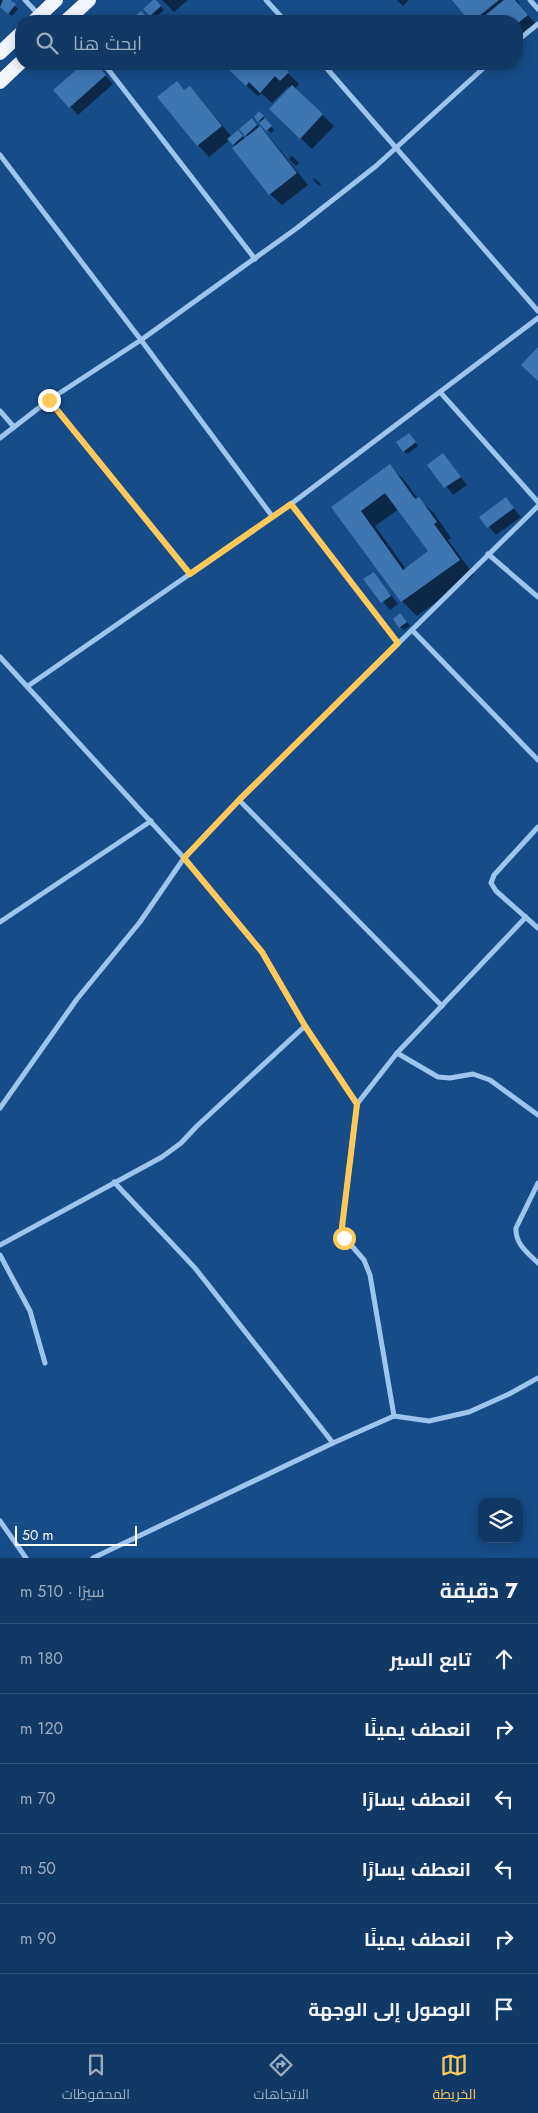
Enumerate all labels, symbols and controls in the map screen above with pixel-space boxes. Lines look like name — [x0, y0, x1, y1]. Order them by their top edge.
search box — [15, 15, 523, 70]
icon: search — [33, 29, 61, 57]
text: ابحث هنا — [73, 30, 142, 57]
route end — [38, 389, 61, 412]
route start — [333, 1227, 356, 1250]
map controls — [478, 1498, 523, 1543]
button: layers — [478, 1498, 523, 1543]
scale bar — [15, 1523, 138, 1546]
text: 50 m — [22, 1525, 53, 1545]
text: 7 دقيقة — [440, 1576, 518, 1606]
text: سيرًا · 510 m — [20, 1580, 105, 1603]
icon: ahead — [490, 1645, 518, 1673]
text: تابع السير — [390, 1646, 471, 1673]
text: 180 m — [20, 1647, 63, 1670]
icon: right — [490, 1715, 518, 1743]
text: انعطف يمينًا — [364, 1716, 471, 1743]
text: 120 m — [20, 1717, 63, 1740]
icon: left — [490, 1785, 518, 1813]
text: انعطف يسارًا — [362, 1786, 471, 1813]
text: 70 m — [20, 1787, 55, 1810]
icon: left — [490, 1855, 518, 1883]
text: انعطف يسارًا — [362, 1856, 471, 1883]
text: 50 m — [20, 1857, 56, 1880]
icon: right — [490, 1925, 518, 1953]
text: انعطف يمينًا — [364, 1926, 471, 1953]
text: 90 m — [20, 1927, 56, 1950]
icon: arrive — [490, 1995, 518, 2023]
text: الوصول إلى الوجهة — [308, 1996, 471, 2023]
tab: المحفوظات — [62, 2051, 130, 2107]
tab: الاتجاهات — [254, 2051, 309, 2107]
tab: الخريطة — [433, 2051, 476, 2107]

